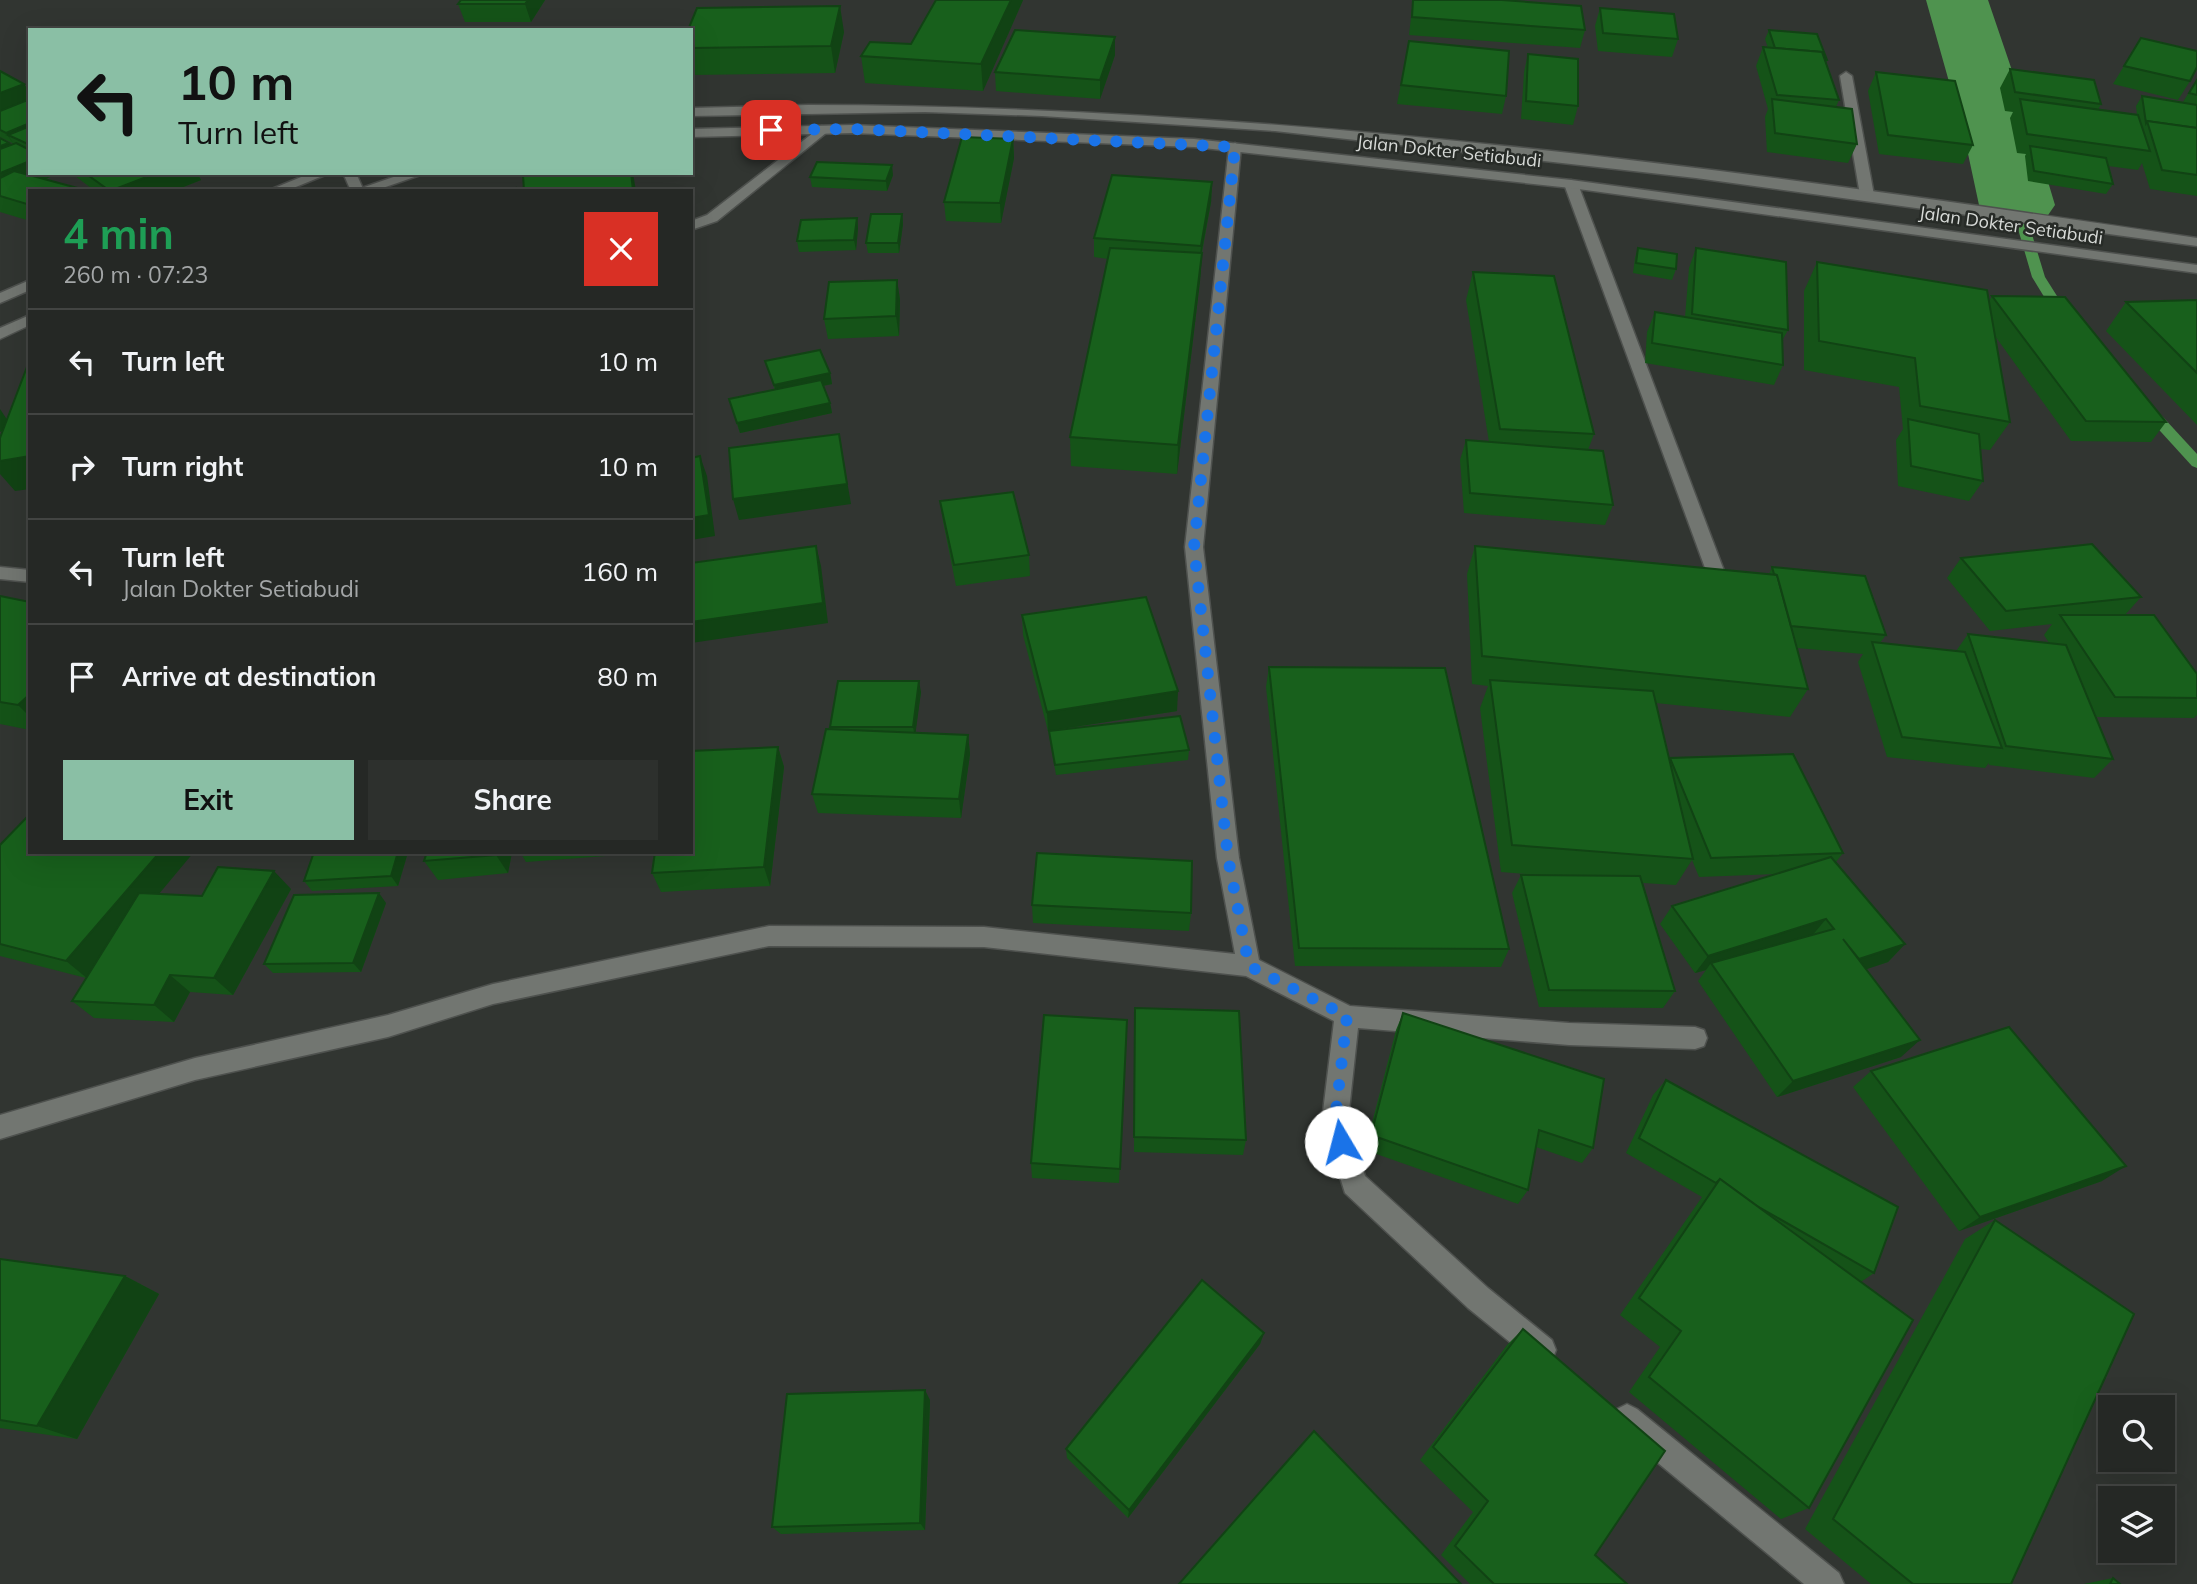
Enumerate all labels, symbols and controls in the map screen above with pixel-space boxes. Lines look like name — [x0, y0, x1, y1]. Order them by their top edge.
text: 10 m — [178, 51, 294, 112]
icon: left — [63, 56, 154, 147]
pin — [741, 100, 801, 160]
icon: arrive — [752, 111, 790, 149]
text: Turn left — [178, 112, 298, 152]
street label: Jalan Dokter Setiabudi — [1355, 130, 1543, 172]
street label: Jalan Dokter Setiabudi — [1917, 201, 2105, 249]
text: 4 min — [63, 207, 174, 260]
button: close — [584, 212, 658, 286]
text: 260 m · 07:23 — [63, 260, 208, 289]
icon: left — [63, 343, 101, 381]
text: Turn left — [122, 345, 224, 378]
text: 10 m — [597, 345, 658, 378]
icon: right — [63, 448, 101, 486]
text: Turn right — [122, 450, 243, 483]
text: 10 m — [597, 450, 658, 483]
text: Turn left — [122, 541, 224, 574]
icon: left — [63, 553, 101, 591]
text: 160 m — [582, 555, 658, 588]
text: Jalan Dokter Setiabudi — [122, 574, 359, 603]
icon: arrive — [63, 658, 101, 696]
text: Arrive at destination — [122, 660, 377, 693]
text: 80 m — [597, 660, 658, 693]
button: Exit — [63, 760, 354, 840]
button: Share — [368, 760, 658, 840]
position arrow — [1304, 1105, 1378, 1179]
map controls — [2098, 1395, 2175, 1563]
button: search — [2098, 1395, 2175, 1472]
button: layers — [2098, 1486, 2175, 1563]

